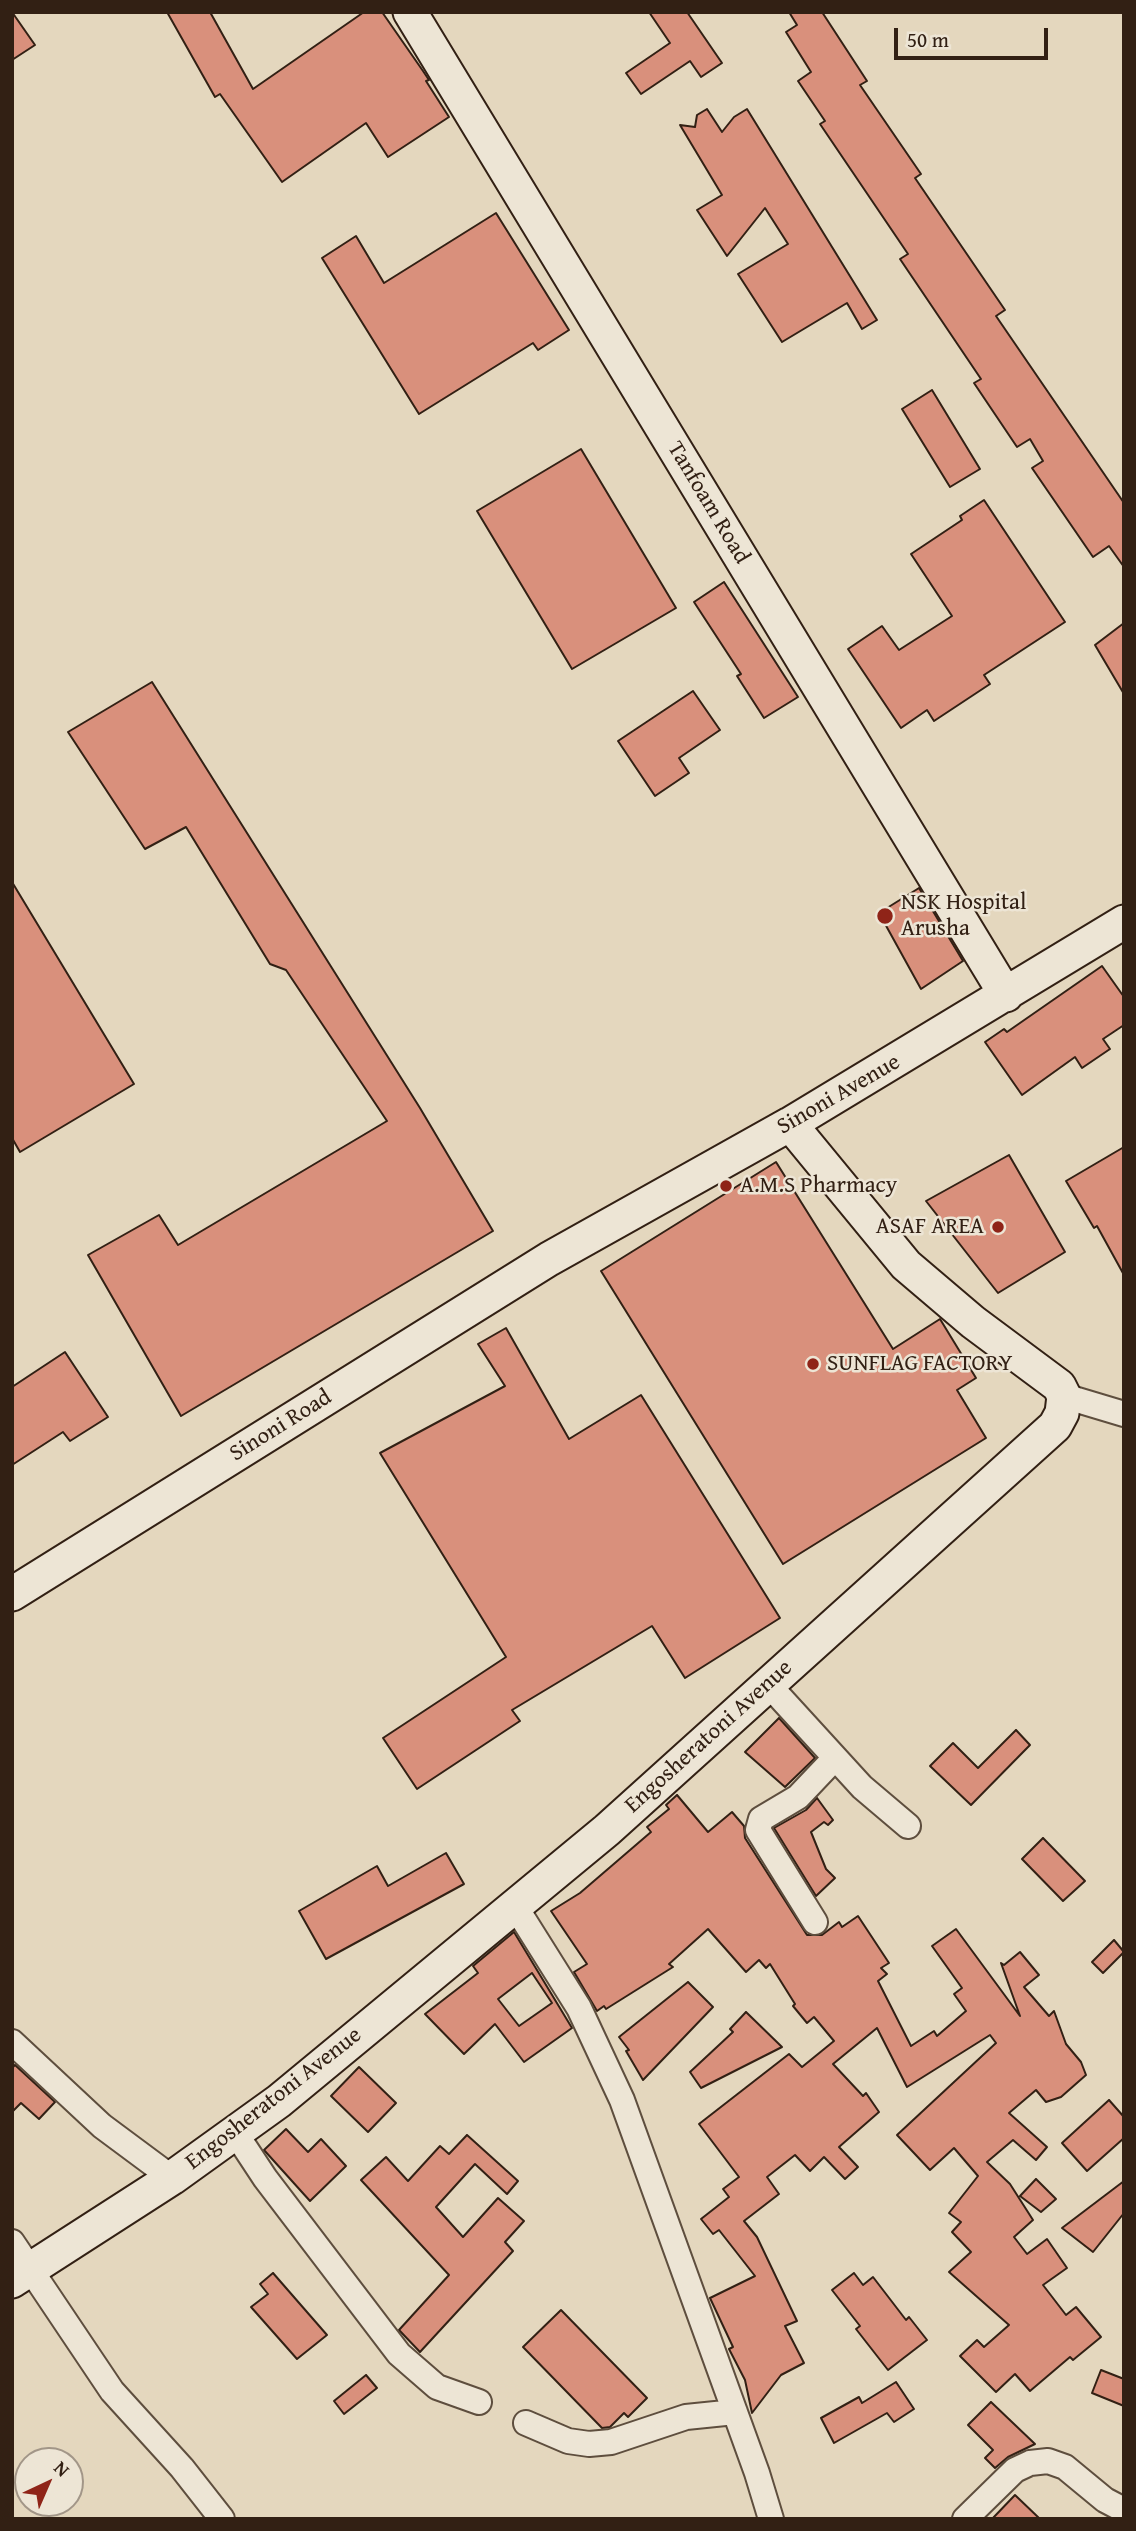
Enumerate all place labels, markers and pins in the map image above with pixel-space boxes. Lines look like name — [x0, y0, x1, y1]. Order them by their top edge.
place label: NSK Hospital Arusha — [901, 889, 1026, 943]
marker: NSK Hospital Arusha — [875, 906, 895, 926]
place label: A.M.S Pharmacy — [740, 1172, 897, 1200]
marker: A.M.S Pharmacy — [718, 1178, 734, 1194]
place label: ASAF AREA — [876, 1213, 984, 1241]
marker: ASAF AREA — [990, 1219, 1006, 1235]
place label: SUNFLAG FACTORY — [827, 1350, 1013, 1378]
marker: SUNFLAG FACTORY — [805, 1356, 821, 1372]

